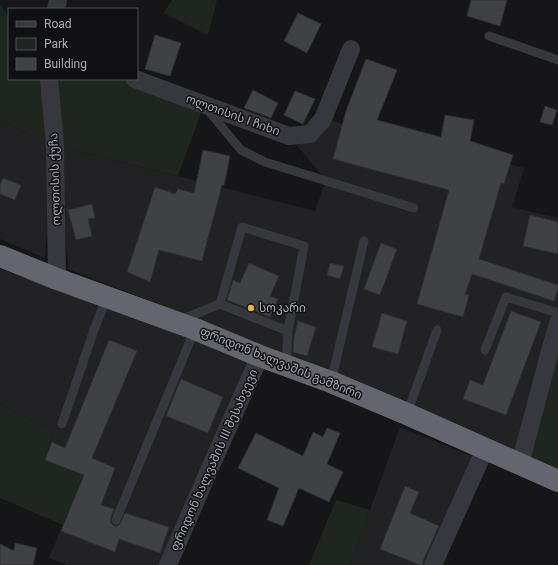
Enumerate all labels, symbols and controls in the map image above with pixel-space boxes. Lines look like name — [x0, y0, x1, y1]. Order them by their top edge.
legend — [8, 8, 138, 80]
text: Road — [44, 17, 72, 31]
text: Park — [44, 37, 69, 51]
text: Building — [44, 57, 87, 71]
street label: ოლთისის I ჩიხი — [184, 91, 282, 139]
street label: ოლთისის ქუჩა — [46, 132, 65, 226]
place label: სოკარი — [259, 301, 306, 315]
marker: სოკარი — [246, 303, 256, 313]
street label: ფრიდონ ხალვაშის გამზირი — [198, 324, 364, 403]
street label: ფრიდონ ხალვაშის III შესახვევი — [167, 367, 261, 553]

